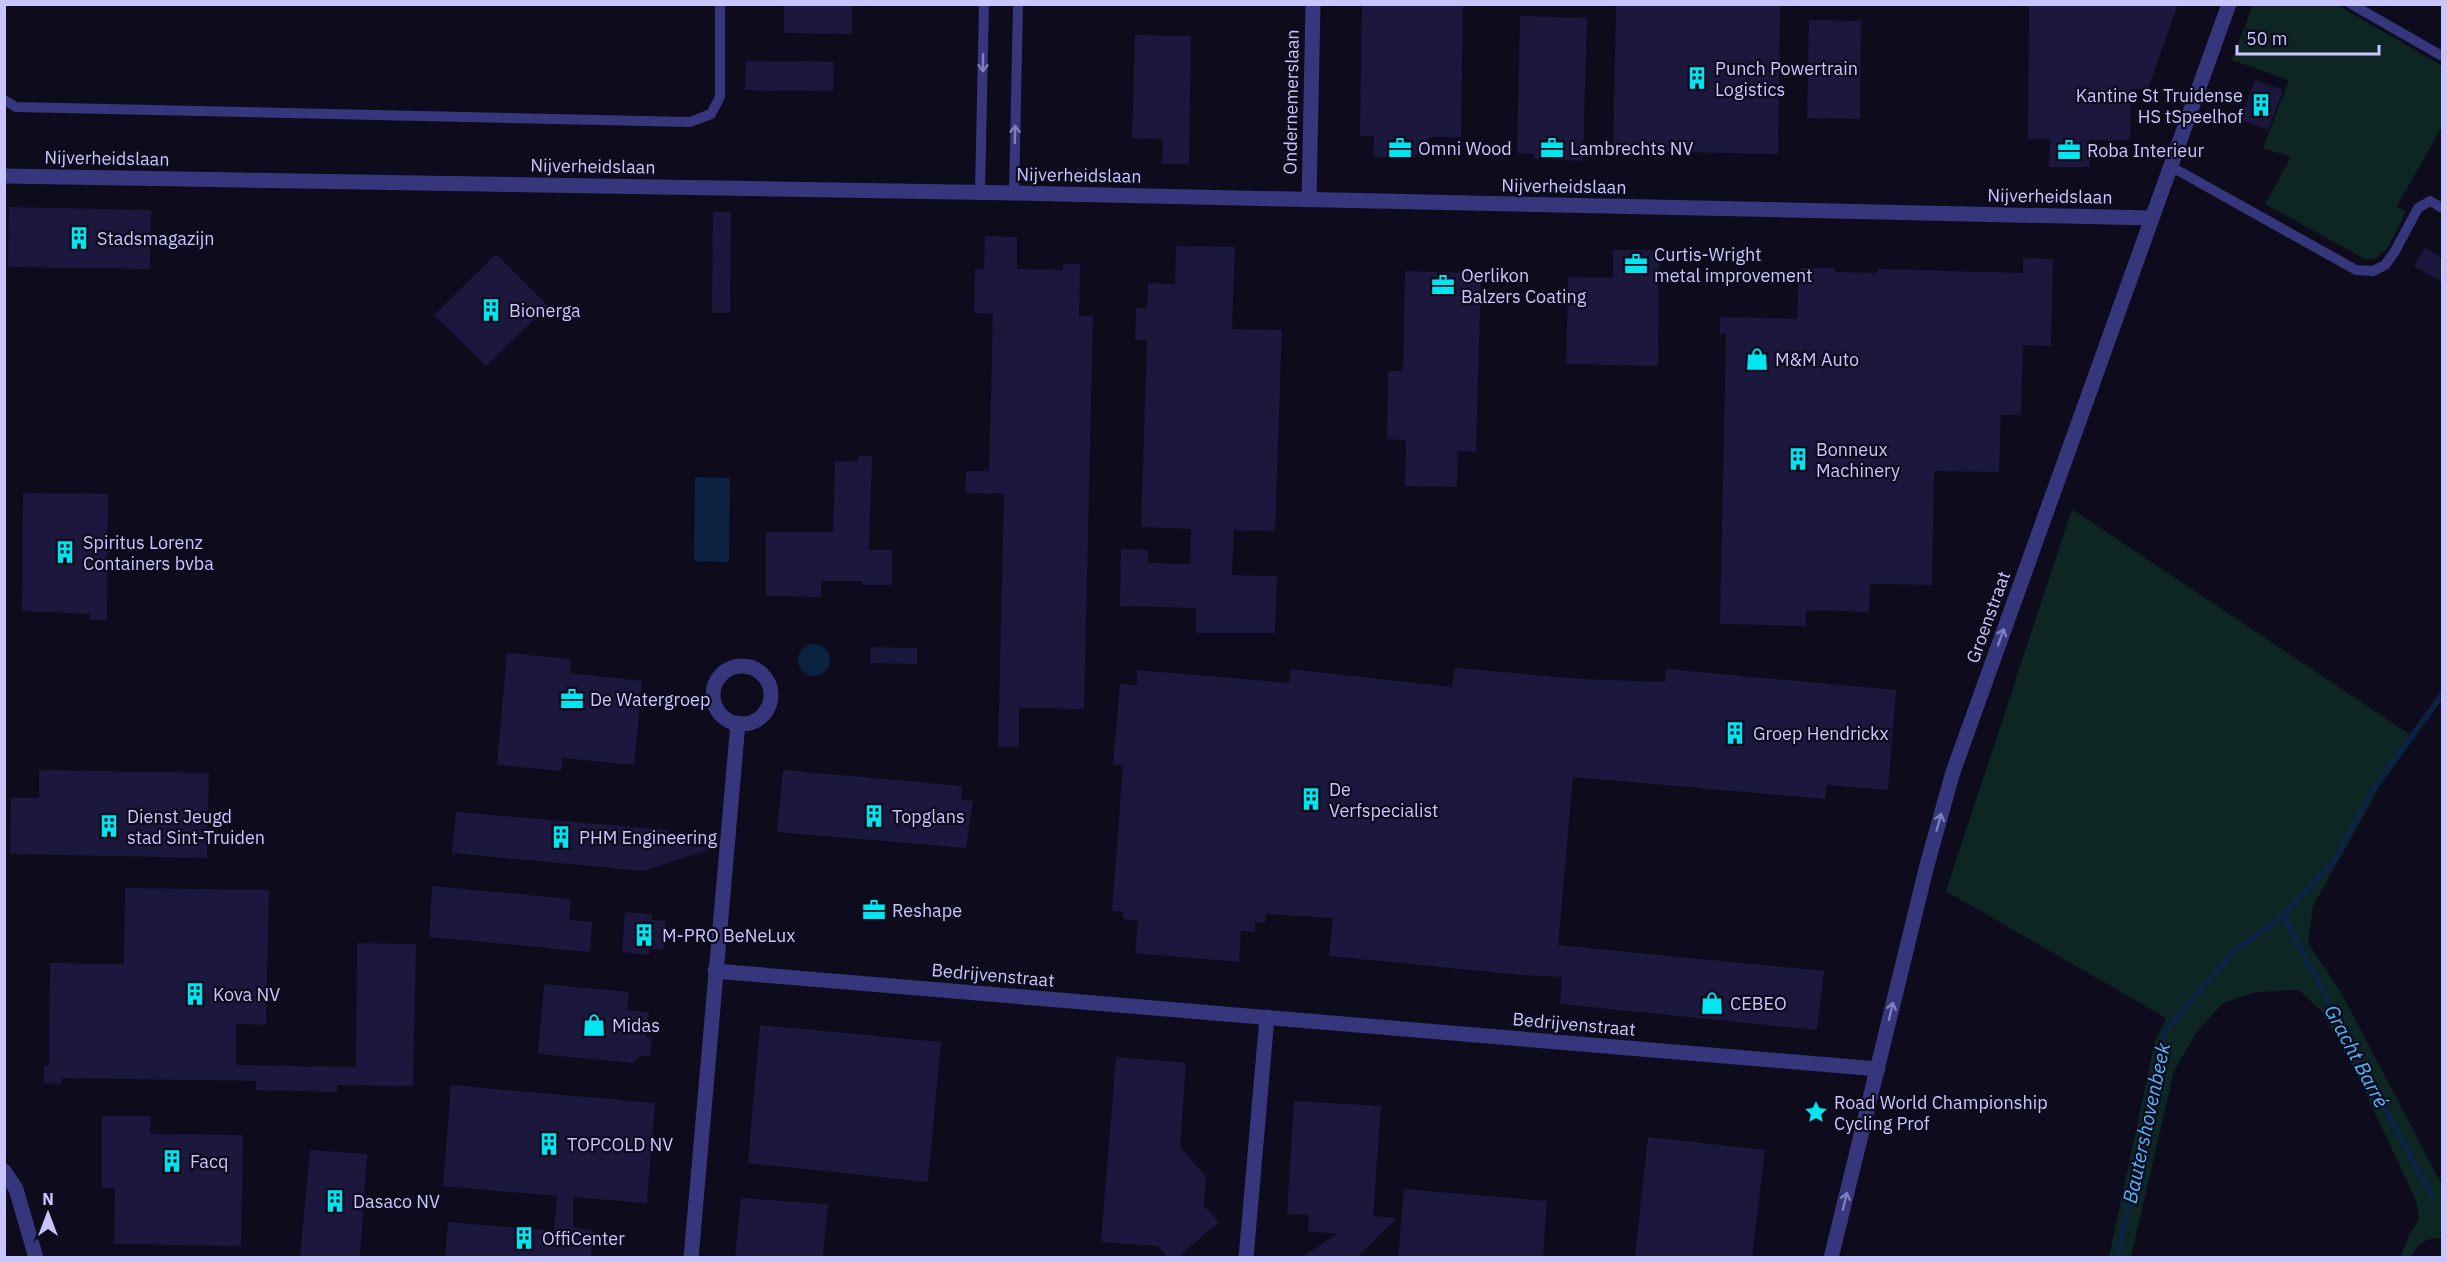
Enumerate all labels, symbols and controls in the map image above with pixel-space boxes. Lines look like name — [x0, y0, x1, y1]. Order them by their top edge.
scale bar — [2237, 18, 2380, 56]
text: 50 m — [2246, 27, 2288, 50]
street label: Ondernemerslaan — [1278, 29, 1304, 175]
one-way arrow — [977, 52, 988, 72]
place label: Punch Powertrain Logistics — [1715, 57, 1858, 101]
building icon: Punch Powertrain Logistics — [1684, 65, 1710, 91]
place label: Kantine St Truidense HS tSpeelhof — [2076, 84, 2243, 128]
building icon: Kantine St Truidense HS tSpeelhof — [2248, 92, 2274, 118]
one-way arrow — [1009, 125, 1021, 145]
office icon: Omni Wood — [1387, 135, 1413, 161]
office icon: Lambrechts NV — [1539, 135, 1565, 161]
place label: Omni Wood — [1418, 137, 1512, 160]
place label: Lambrechts NV — [1570, 137, 1693, 160]
office icon: Roba Interieur — [2056, 137, 2082, 163]
place label: Roba Interieur — [2087, 139, 2204, 162]
street label: Nijverheidslaan — [44, 145, 170, 171]
street label: Nijverheidslaan — [530, 153, 656, 179]
street label: Nijverheidslaan — [1016, 162, 1142, 188]
street label: Nijverheidslaan — [1501, 173, 1627, 199]
street label: Nijverheidslaan — [1987, 183, 2113, 209]
building icon: Stadsmagazijn — [66, 225, 92, 251]
place label: Stadsmagazijn — [97, 227, 215, 250]
place label: Curtis-Wright metal improvement — [1654, 243, 1813, 287]
office icon: Curtis-Wright metal improvement — [1623, 251, 1649, 277]
place label: Oerlikon Balzers Coating — [1461, 264, 1587, 308]
office icon: Oerlikon Balzers Coating — [1430, 272, 1456, 298]
building icon: Bionerga — [478, 297, 504, 323]
place label: Bionerga — [509, 299, 581, 322]
shop icon: M&M Auto — [1744, 346, 1770, 372]
place label: M&M Auto — [1775, 348, 1859, 371]
place label: Bonneux Machinery — [1816, 438, 1900, 482]
building icon: Bonneux Machinery — [1785, 446, 1811, 472]
place label: Spiritus Lorenz Containers bvba — [83, 531, 214, 575]
building icon: Spiritus Lorenz Containers bvba — [52, 539, 78, 565]
street label: Groenstraat — [1961, 568, 2015, 666]
one-way arrow — [1996, 629, 2007, 647]
office icon: De Watergroep — [559, 686, 585, 712]
place label: De Watergroep — [590, 688, 710, 711]
building icon: Groep Hendrickx — [1722, 720, 1748, 746]
place label: Groep Hendrickx — [1753, 722, 1889, 745]
place label: De Verfspecialist — [1329, 778, 1438, 822]
building icon: De Verfspecialist — [1298, 786, 1324, 812]
building icon: Topglans — [861, 803, 887, 829]
place label: Dienst Jeugd stad Sint-Truiden — [127, 805, 265, 849]
place label: Topglans — [892, 805, 965, 828]
building icon: Dienst Jeugd stad Sint-Truiden — [96, 813, 122, 839]
one-way arrow — [1934, 813, 1945, 832]
building icon: PHM Engineering — [548, 824, 574, 850]
place label: PHM Engineering — [579, 826, 718, 849]
office icon: Reshape — [861, 897, 887, 923]
place label: Reshape — [892, 899, 962, 922]
building icon: M-PRO BeNeLux — [631, 922, 657, 948]
place label: M-PRO BeNeLux — [662, 924, 795, 947]
street label: Bedrijvenstraat — [930, 958, 1056, 992]
building icon: Kova NV — [182, 981, 208, 1007]
place label: Kova NV — [213, 983, 280, 1006]
shop icon: CEBEO — [1699, 990, 1725, 1016]
place label: CEBEO — [1730, 992, 1787, 1015]
water label: Gracht Barré — [2319, 1000, 2395, 1112]
one-way arrow — [1886, 1002, 1898, 1021]
street label: Bedrijvenstraat — [1511, 1007, 1637, 1041]
shop icon: Midas — [581, 1012, 607, 1038]
place label: Midas — [612, 1014, 660, 1037]
water label: Bautershovenbeek — [2116, 1040, 2176, 1206]
place label: Road World Championship Cycling Prof — [1834, 1091, 2048, 1135]
place icon: Road World Championship Cycling Prof — [1803, 1099, 1829, 1125]
building icon: TOPCOLD NV — [536, 1131, 562, 1157]
place label: TOPCOLD NV — [567, 1133, 673, 1156]
building icon: Facq — [159, 1148, 185, 1174]
place label: Facq — [190, 1150, 228, 1173]
north arrow — [18, 1184, 78, 1244]
building icon: Dasaco NV — [322, 1188, 348, 1214]
text: N — [42, 1189, 54, 1209]
place label: Dasaco NV — [353, 1190, 440, 1213]
one-way arrow — [1840, 1192, 1852, 1211]
building icon: OffiCenter — [511, 1225, 537, 1251]
place label: OffiCenter — [542, 1227, 625, 1250]

